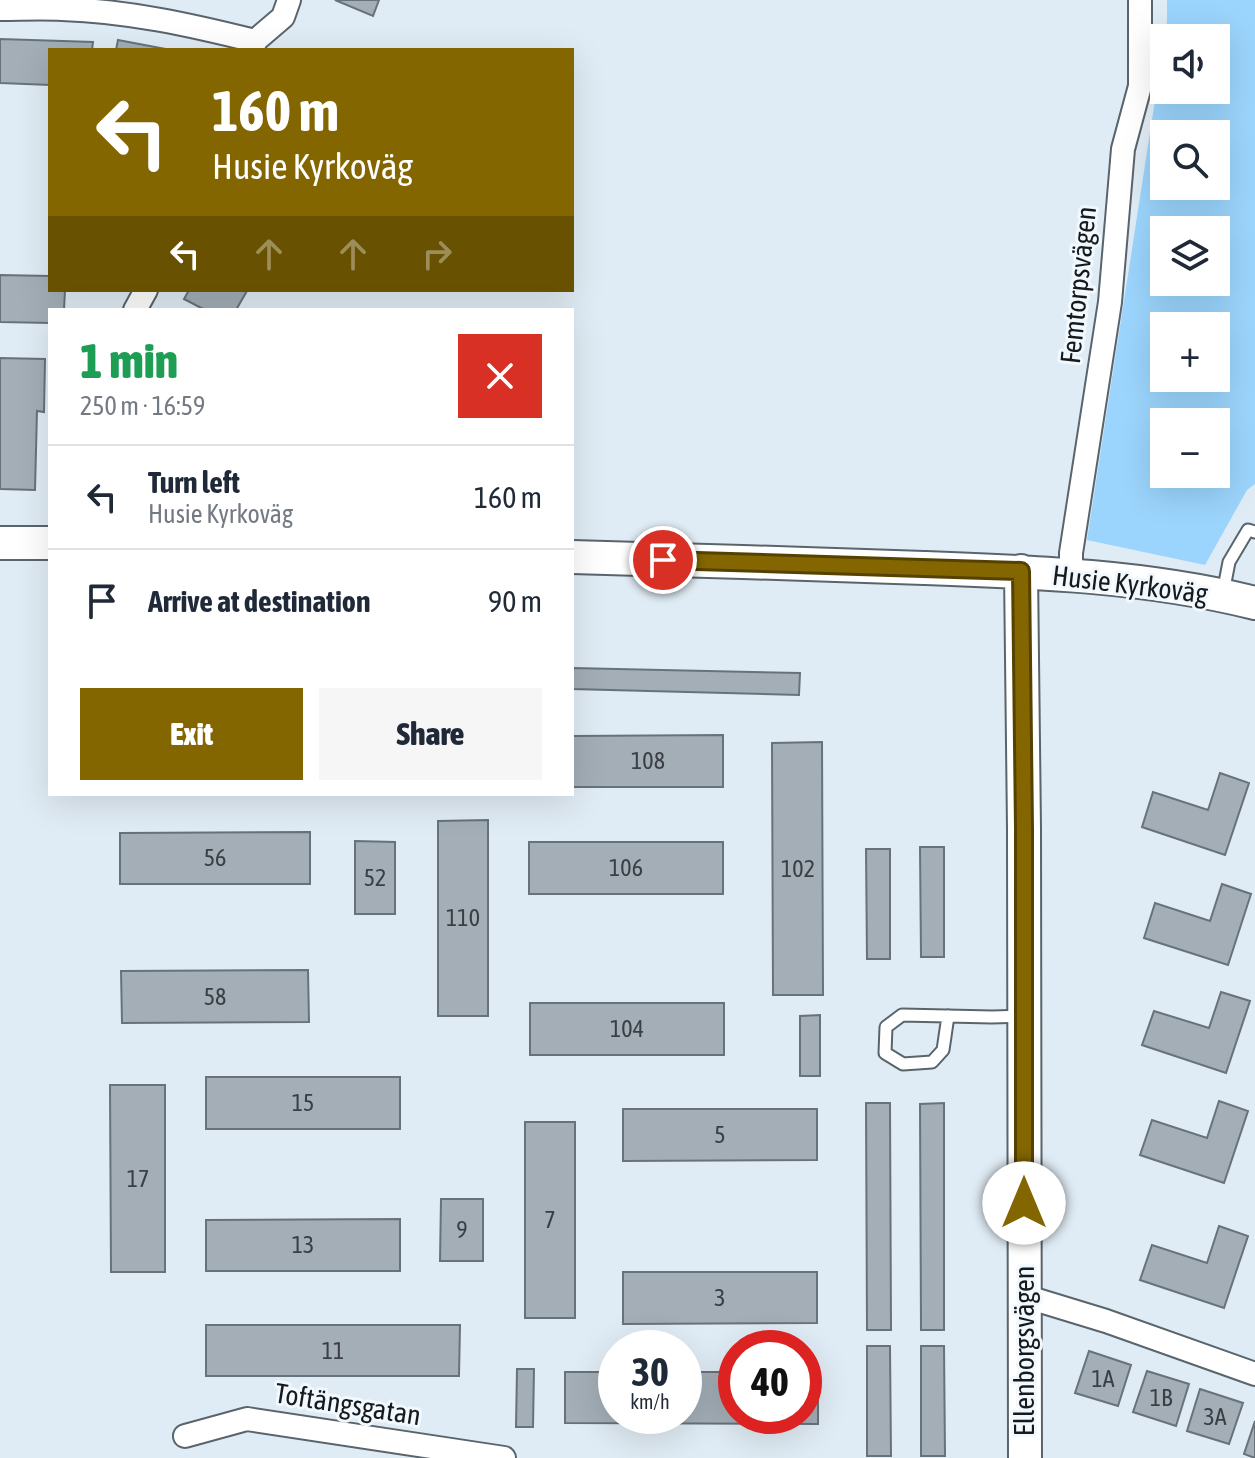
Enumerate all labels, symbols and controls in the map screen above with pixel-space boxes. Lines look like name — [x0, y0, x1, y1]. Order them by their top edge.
map controls — [1150, 24, 1230, 488]
button: sound — [1150, 24, 1230, 104]
text: 160 m — [212, 79, 339, 143]
icon: left — [80, 80, 184, 184]
button: search — [1150, 120, 1230, 200]
text: Husie Kyrkoväg — [212, 145, 413, 187]
street label: Femtorpsvägen — [1054, 205, 1102, 365]
button: layers — [1150, 216, 1230, 296]
icon: left — [163, 232, 207, 276]
icon: ahead — [247, 232, 291, 276]
icon: ahead — [331, 232, 375, 276]
icon: right — [415, 232, 459, 276]
button: + — [1150, 312, 1230, 392]
text: 1 min — [80, 333, 178, 388]
button: close — [458, 334, 542, 418]
text: 250 m · 16:59 — [80, 391, 205, 421]
button: − — [1150, 408, 1230, 488]
text: Turn left — [148, 465, 240, 499]
icon: left — [80, 475, 124, 519]
text: 160 m — [474, 480, 542, 514]
text: Husie Kyrkoväg — [148, 499, 293, 529]
pin — [629, 526, 697, 594]
icon: arrive — [641, 538, 685, 582]
street label: Husie Kyrkoväg — [1050, 559, 1210, 609]
icon: arrive — [80, 579, 124, 623]
text: Arrive at destination — [148, 584, 370, 618]
text: 90 m — [488, 584, 542, 618]
button: Exit — [80, 688, 303, 780]
button: Share — [319, 688, 542, 780]
house number: 108 — [631, 747, 665, 774]
house number: 56 — [204, 844, 226, 871]
house number: 106 — [609, 854, 643, 881]
house number: 102 — [781, 855, 815, 882]
house number: 52 — [364, 864, 386, 891]
house number: 110 — [446, 904, 480, 931]
house number: 58 — [204, 983, 226, 1010]
house number: 104 — [610, 1015, 644, 1042]
house number: 15 — [292, 1089, 314, 1116]
house number: 5 — [714, 1121, 726, 1148]
position arrow — [982, 1161, 1066, 1245]
house number: 17 — [127, 1165, 149, 1192]
house number: 7 — [544, 1206, 556, 1233]
house number: 9 — [456, 1216, 468, 1243]
house number: 13 — [292, 1231, 314, 1258]
street label: Ellenborgsvägen — [1008, 1266, 1040, 1436]
house number: 3 — [714, 1284, 726, 1311]
speed limit sign: 40 — [718, 1330, 822, 1434]
house number: 11 — [322, 1337, 344, 1364]
text: 30 — [631, 1349, 669, 1394]
house number: 1A — [1091, 1365, 1115, 1392]
street label: Toftängsgatan — [273, 1377, 423, 1431]
house number: 1B — [1150, 1384, 1173, 1411]
text: km/h — [630, 1390, 670, 1413]
house number: 3A — [1203, 1403, 1227, 1430]

